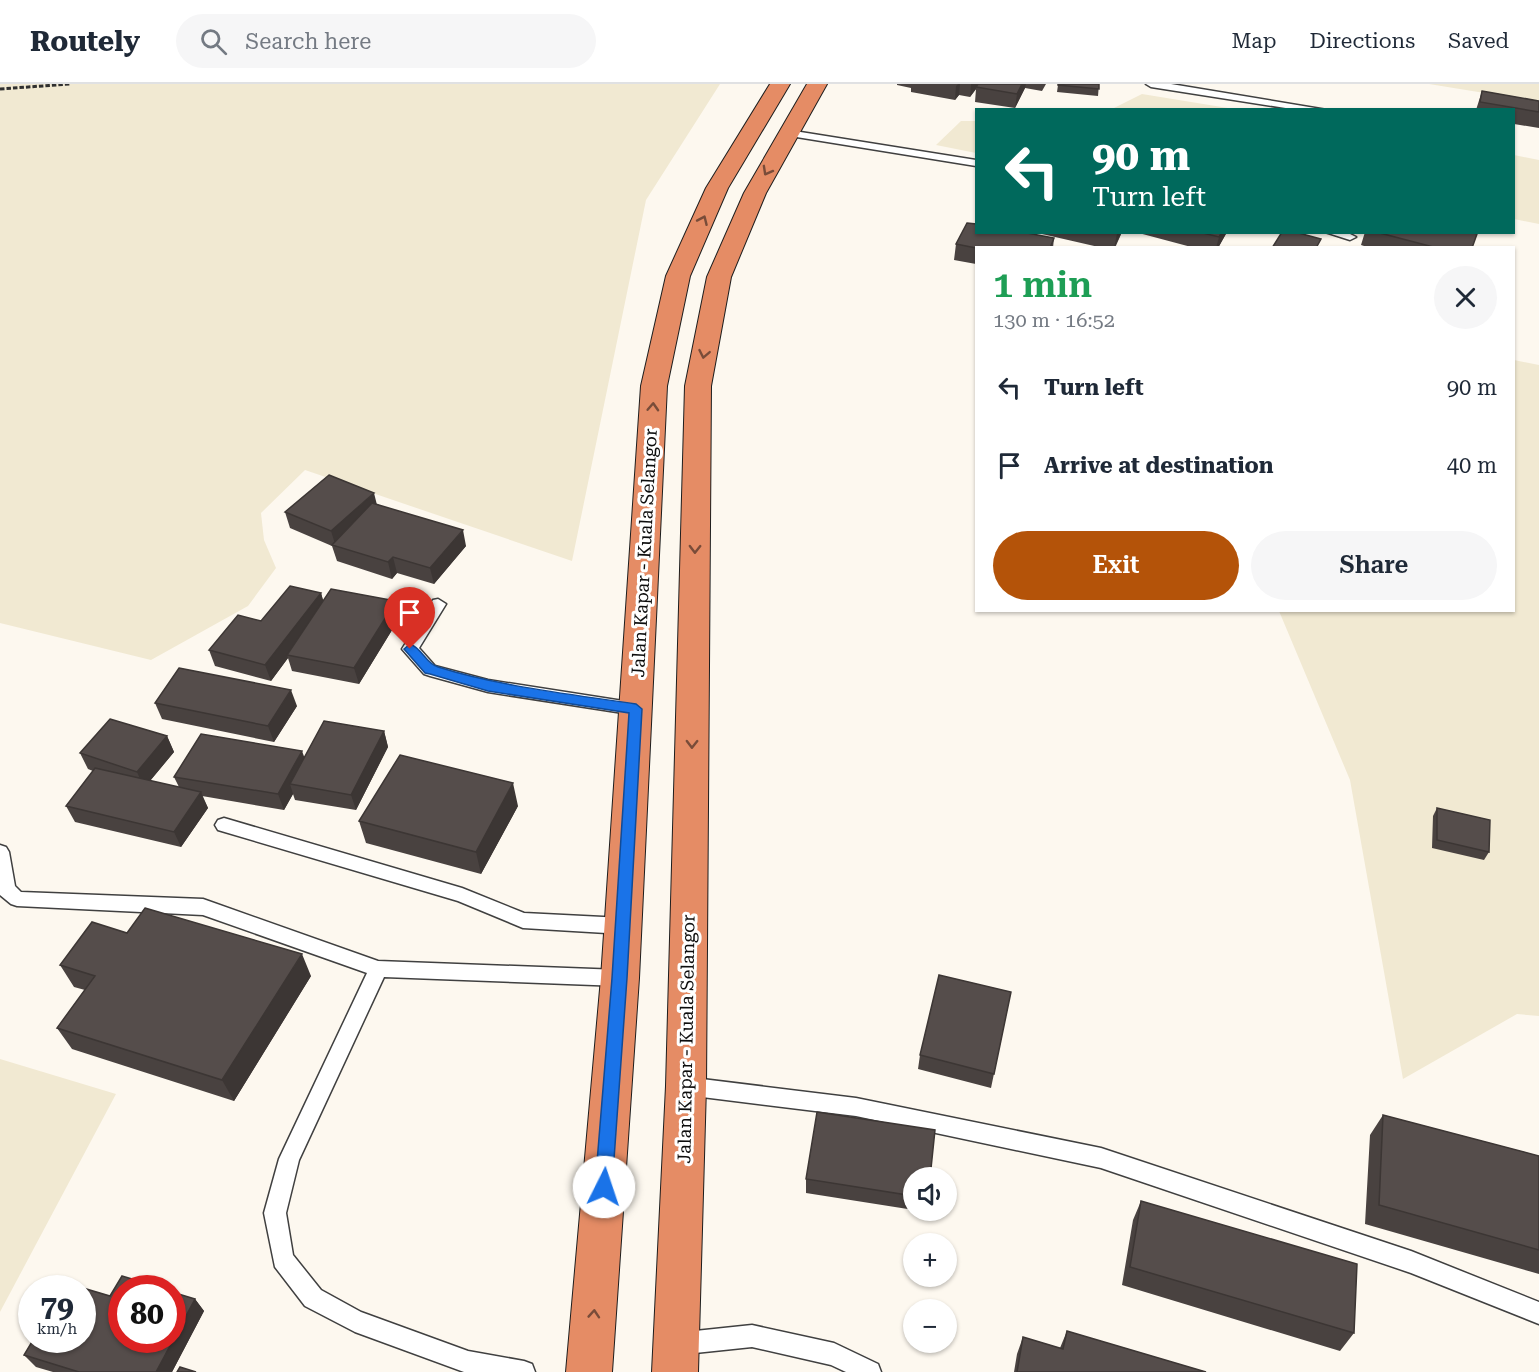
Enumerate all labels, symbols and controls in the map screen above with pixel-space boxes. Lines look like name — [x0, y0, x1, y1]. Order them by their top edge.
search box — [176, 14, 596, 68]
text: Routely — [30, 25, 140, 58]
icon: search — [197, 25, 230, 58]
text: Search here — [245, 29, 371, 54]
text: Map — [1232, 29, 1276, 53]
text: Directions — [1309, 29, 1415, 53]
text: Saved — [1448, 29, 1509, 53]
text: 90 m — [1092, 131, 1190, 180]
icon: left — [993, 132, 1071, 210]
one-way arrow — [763, 165, 774, 175]
text: Turn left — [1092, 181, 1206, 213]
one-way arrow — [696, 215, 708, 226]
text: 1 min — [993, 264, 1092, 306]
button: close — [1434, 266, 1497, 329]
text: 130 m · 16:52 — [993, 308, 1115, 332]
one-way arrow — [698, 349, 711, 359]
icon: left — [993, 371, 1026, 404]
text: Turn left — [1044, 375, 1144, 400]
text: 90 m — [1447, 375, 1497, 400]
one-way arrow — [646, 402, 659, 411]
street label: Jalan Kapar - Kuala Selangor — [627, 428, 661, 678]
icon: arrive — [993, 449, 1026, 482]
text: Arrive at destination — [1044, 453, 1273, 478]
text: 40 m — [1447, 453, 1497, 478]
button: Exit — [993, 531, 1239, 600]
button: Share — [1251, 531, 1497, 600]
one-way arrow — [689, 544, 702, 553]
pin — [384, 587, 435, 649]
icon: arrive — [393, 596, 426, 629]
one-way arrow — [686, 739, 698, 748]
street label: Jalan Kapar - Kuala Selangor — [673, 914, 699, 1164]
position arrow — [572, 1155, 636, 1219]
map controls — [903, 1167, 957, 1353]
button: sound — [903, 1167, 957, 1221]
button: + — [903, 1233, 957, 1287]
speed limit sign: 80 — [108, 1275, 186, 1353]
text: 79 — [40, 1289, 74, 1324]
button: − — [903, 1299, 957, 1353]
one-way arrow — [587, 1309, 600, 1318]
text: km/h — [37, 1320, 77, 1338]

